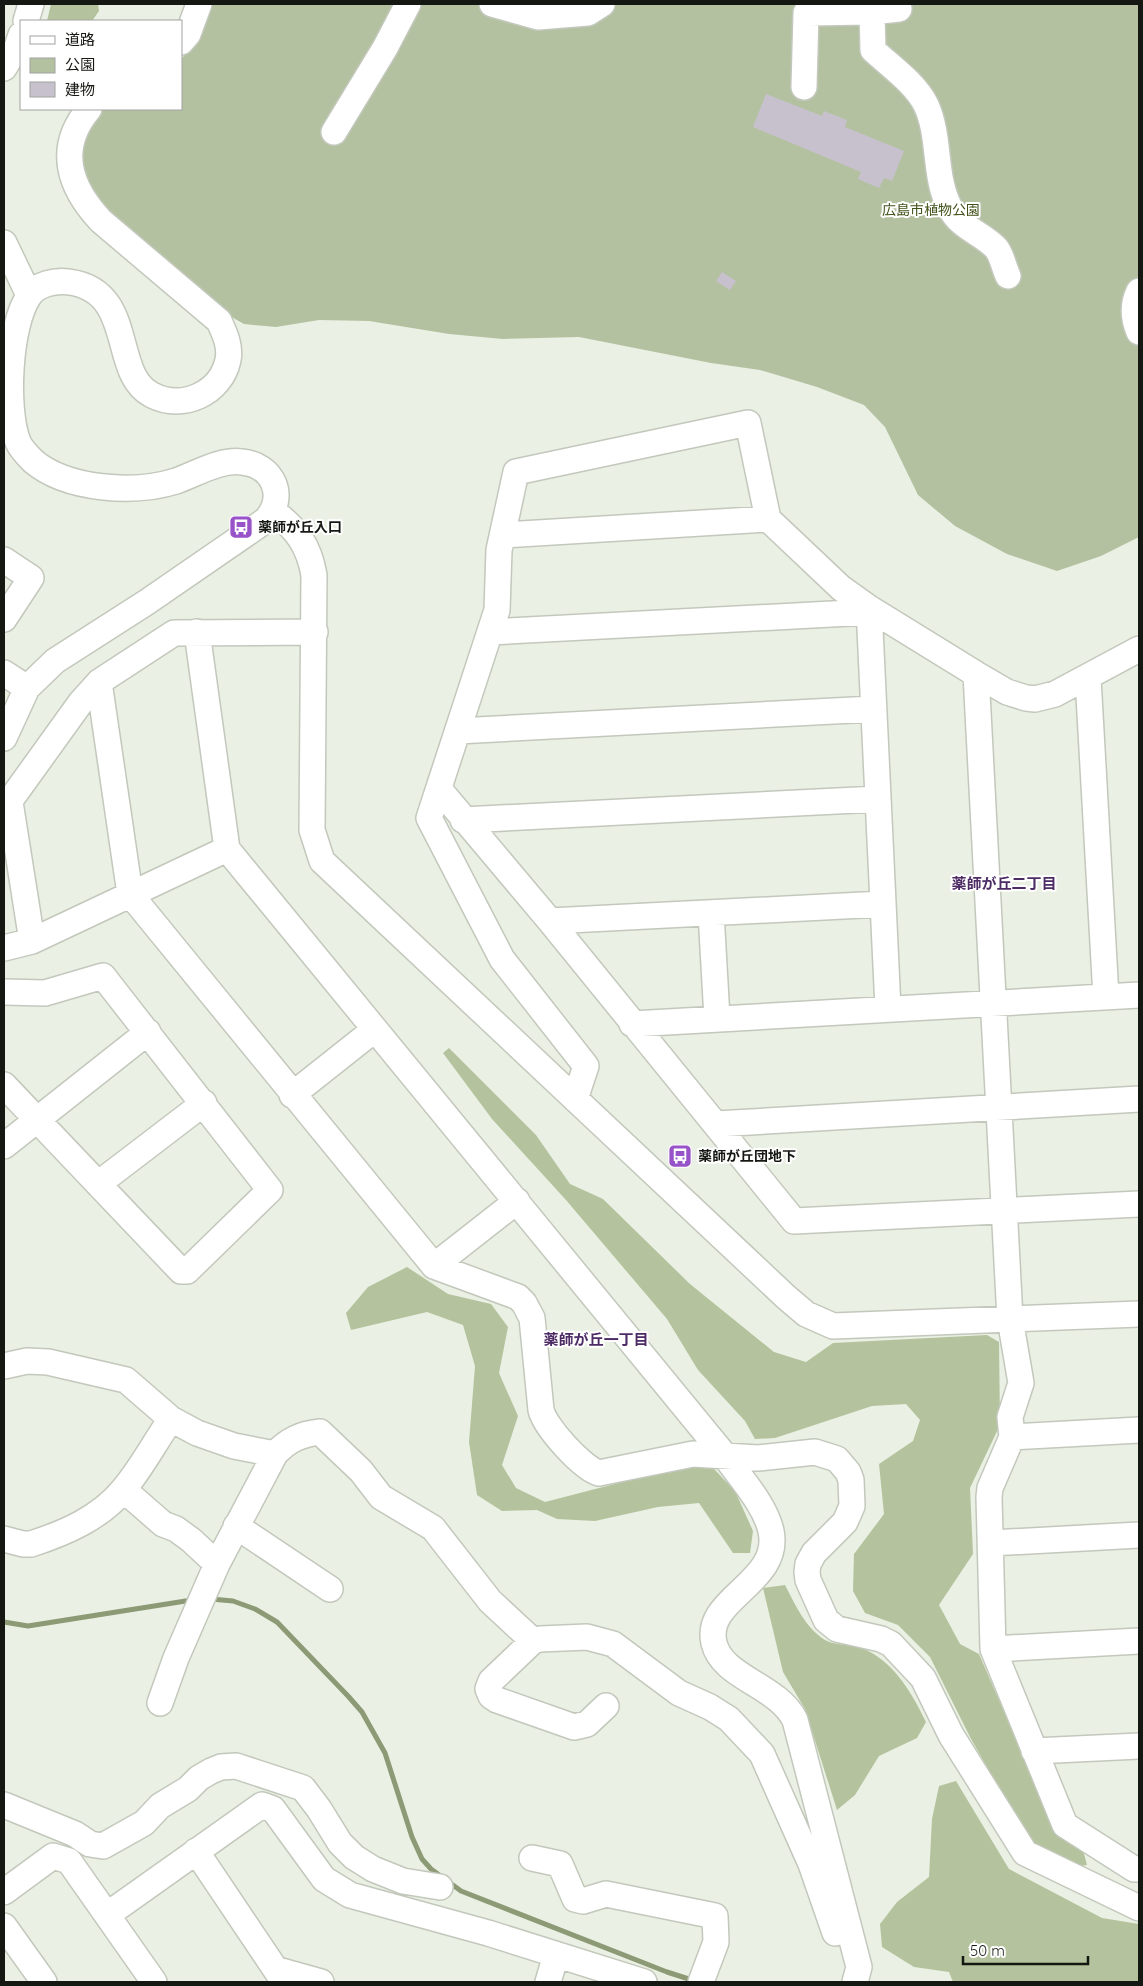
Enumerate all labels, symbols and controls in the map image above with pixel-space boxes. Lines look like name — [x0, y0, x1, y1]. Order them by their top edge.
legend — [20, 20, 182, 110]
text: 道路 — [65, 30, 95, 49]
text: 公園 — [65, 55, 95, 74]
text: 建物 — [65, 80, 95, 99]
park label: 広島市植物公園 — [882, 201, 980, 219]
bus stop icon: 薬師が丘入口 — [228, 514, 254, 540]
place label: 薬師が丘入口 — [258, 518, 342, 536]
district label: 薬師が丘二丁目 — [951, 874, 1057, 893]
bus stop icon: 薬師が丘団地下 — [667, 1143, 693, 1169]
place label: 薬師が丘団地下 — [698, 1147, 796, 1165]
district label: 薬師が丘一丁目 — [543, 1330, 649, 1349]
scale bar — [963, 1934, 1088, 1966]
text: 50 m — [970, 1941, 1005, 1960]

